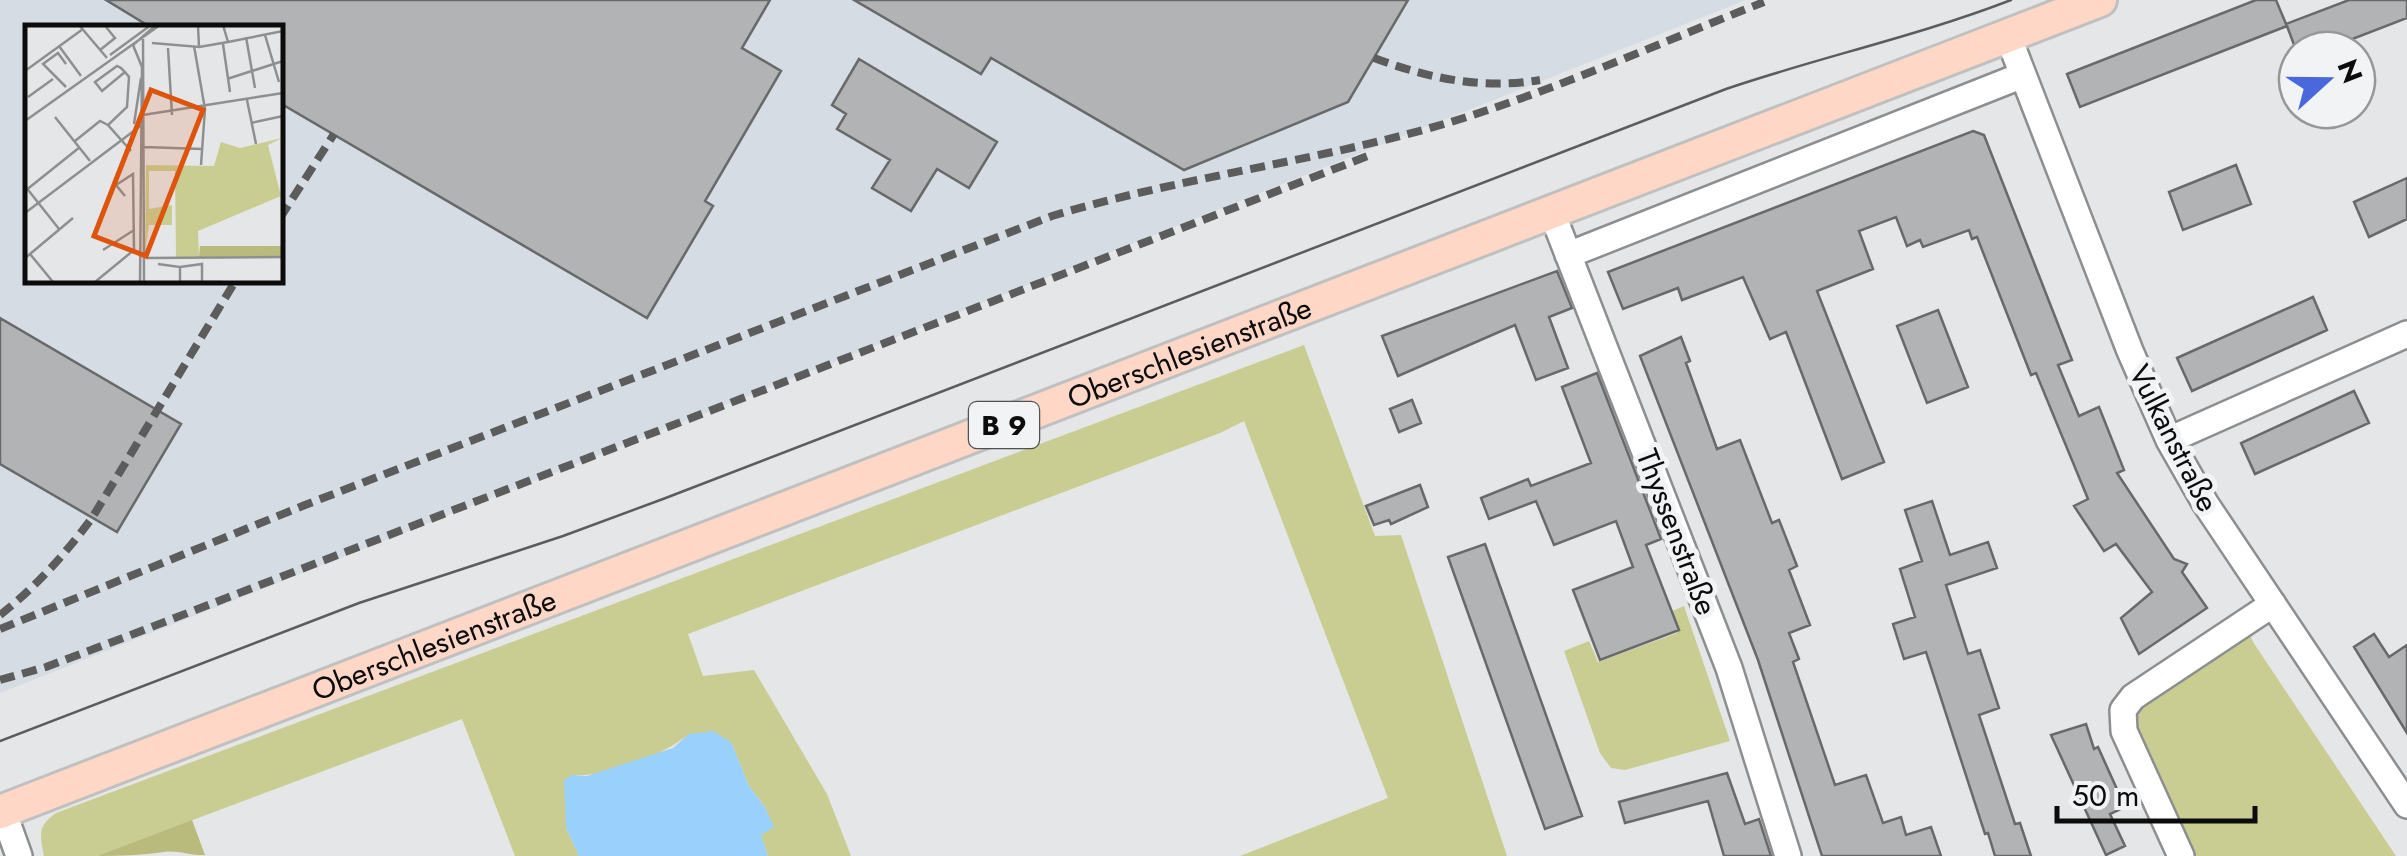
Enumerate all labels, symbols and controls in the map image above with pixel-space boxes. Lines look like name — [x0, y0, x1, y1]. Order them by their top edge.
inset map — [25, 25, 282, 282]
north arrow — [2277, 30, 2377, 130]
text: N — [2327, 53, 2373, 89]
street label: Oberschlesienstraße — [1061, 285, 1318, 419]
street label: Vulkanstraße — [2118, 357, 2230, 519]
road number: B 9 — [969, 402, 1039, 448]
street label: Thyssenstraße — [1626, 443, 1728, 621]
street label: Oberschlesienstraße — [305, 578, 562, 711]
scale bar — [2057, 761, 2254, 823]
text: 50 m — [2072, 774, 2139, 817]

